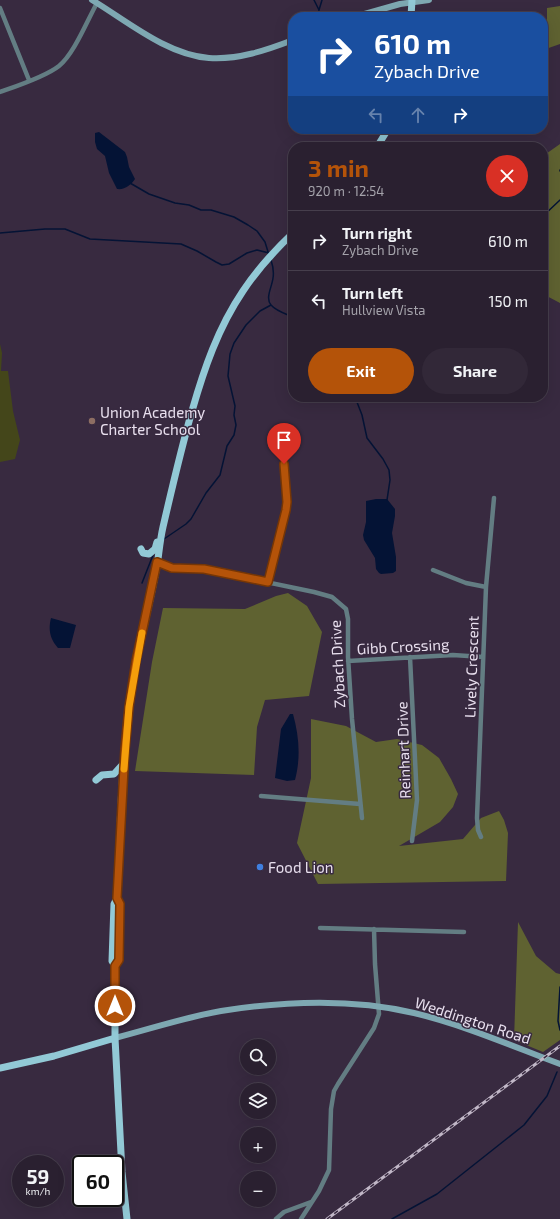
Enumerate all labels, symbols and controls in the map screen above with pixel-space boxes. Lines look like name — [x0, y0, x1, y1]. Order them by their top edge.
text: 610 m — [374, 26, 451, 60]
icon: right — [308, 28, 360, 80]
text: Zybach Drive — [374, 60, 480, 82]
icon: left — [365, 104, 387, 126]
icon: ahead — [407, 104, 429, 126]
icon: right — [449, 104, 471, 126]
text: 3 min — [308, 153, 369, 182]
button: close — [486, 155, 528, 197]
text: 920 m · 12:54 — [308, 183, 384, 199]
text: Turn right — [342, 224, 412, 242]
icon: right — [308, 230, 330, 252]
text: 610 m — [488, 232, 528, 250]
text: Zybach Drive — [342, 242, 418, 258]
text: Turn left — [342, 284, 403, 302]
icon: left — [308, 290, 330, 312]
text: 150 m — [488, 292, 528, 310]
text: Hullview Vista — [342, 302, 426, 318]
button: Exit — [308, 348, 414, 394]
button: Share — [422, 348, 528, 394]
place label: Union Academy Charter School — [100, 403, 205, 438]
marker: Union Academy Charter School — [87, 416, 97, 426]
pin — [267, 423, 301, 464]
icon: arrive — [273, 429, 295, 451]
street label: Lively Crescent — [460, 615, 482, 718]
street label: Zybach Drive — [326, 620, 348, 708]
street label: Gibb Crossing — [356, 635, 450, 657]
street label: Reinhart Drive — [392, 701, 414, 799]
place label: Food Lion — [268, 858, 334, 876]
marker: Food Lion — [255, 862, 265, 872]
position arrow — [94, 985, 136, 1027]
street label: Weddington Road — [413, 993, 533, 1047]
map controls — [240, 1039, 276, 1207]
button: search — [240, 1039, 276, 1075]
button: layers — [240, 1083, 276, 1119]
button: + — [240, 1127, 276, 1163]
speed limit sign: 60 — [72, 1155, 124, 1207]
text: 59 — [27, 1164, 49, 1188]
button: − — [240, 1171, 276, 1207]
text: km/h — [26, 1185, 50, 1197]

